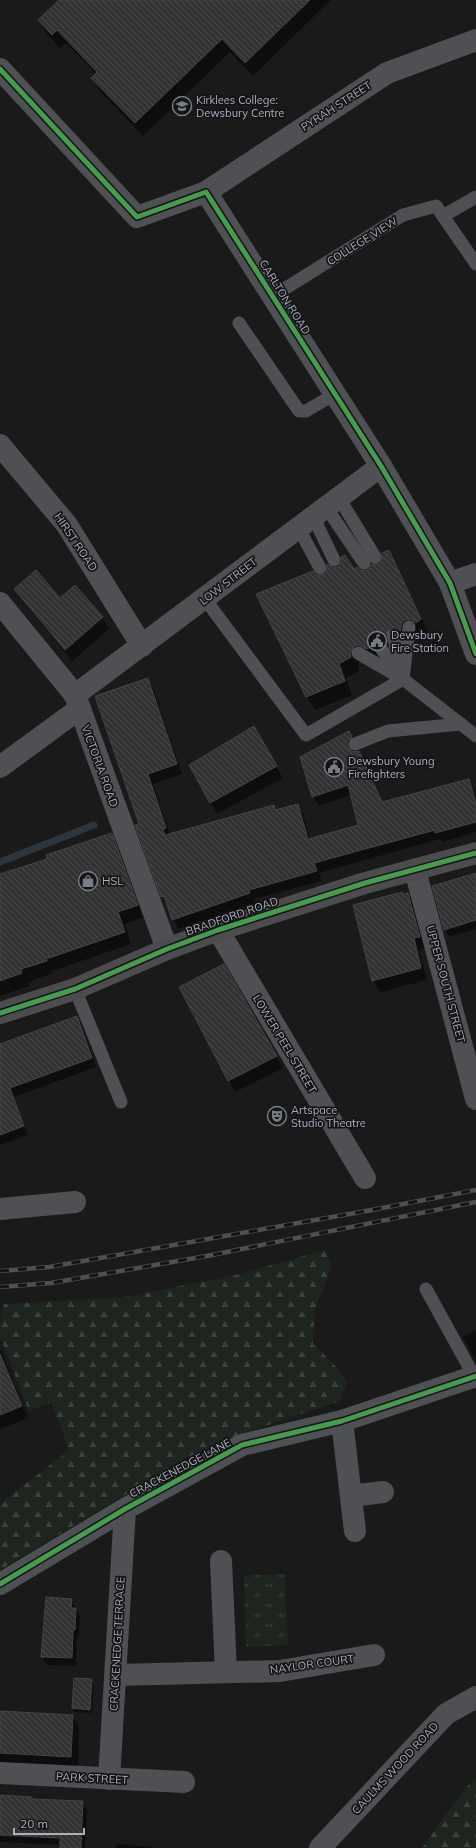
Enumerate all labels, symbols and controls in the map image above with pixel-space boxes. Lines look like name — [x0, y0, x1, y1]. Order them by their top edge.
street label: PYRAH STREET — [298, 78, 374, 134]
place label: Kirklees College: Dewsbury Centre — [196, 93, 284, 120]
school or university icon: Kirklees College: Dewsbury Centre — [171, 95, 193, 117]
street label: COLLEGE VIEW — [324, 214, 400, 268]
street label: CARLTON ROAD — [256, 257, 314, 337]
street label: HIRST ROAD — [51, 510, 101, 574]
street label: LOW STREET — [196, 554, 260, 608]
place label: Dewsbury Fire Station — [391, 628, 449, 655]
public building icon: Dewsbury Fire Station — [366, 630, 388, 652]
street label: VICTORIA ROAD — [79, 723, 121, 809]
place label: Dewsbury Young Firefighters — [348, 754, 435, 781]
public building icon: Dewsbury Young Firefighters — [323, 756, 345, 778]
shop icon: HSL — [77, 870, 99, 892]
place label: HSL — [102, 874, 123, 888]
street label: BRADFORD ROAD — [184, 894, 280, 938]
street label: UPPER SOUTH STREET — [424, 924, 469, 1045]
street label: LOWER PEEL STREET — [250, 992, 320, 1096]
place label: Artspace Studio Theatre — [291, 1103, 366, 1130]
theatre icon: Artspace Studio Theatre — [266, 1105, 288, 1127]
street label: CRACKENEDGE LANE — [127, 1435, 233, 1501]
street label: CRACKENEDGE TERRACE — [106, 1577, 128, 1711]
street label: NAYLOR COURT — [269, 1651, 355, 1677]
street label: CAULMS WOOD ROAD — [349, 1719, 441, 1817]
street label: PARK STREET — [56, 1769, 129, 1787]
scale bar — [14, 1810, 84, 1836]
text: 20 m — [20, 1816, 48, 1831]

